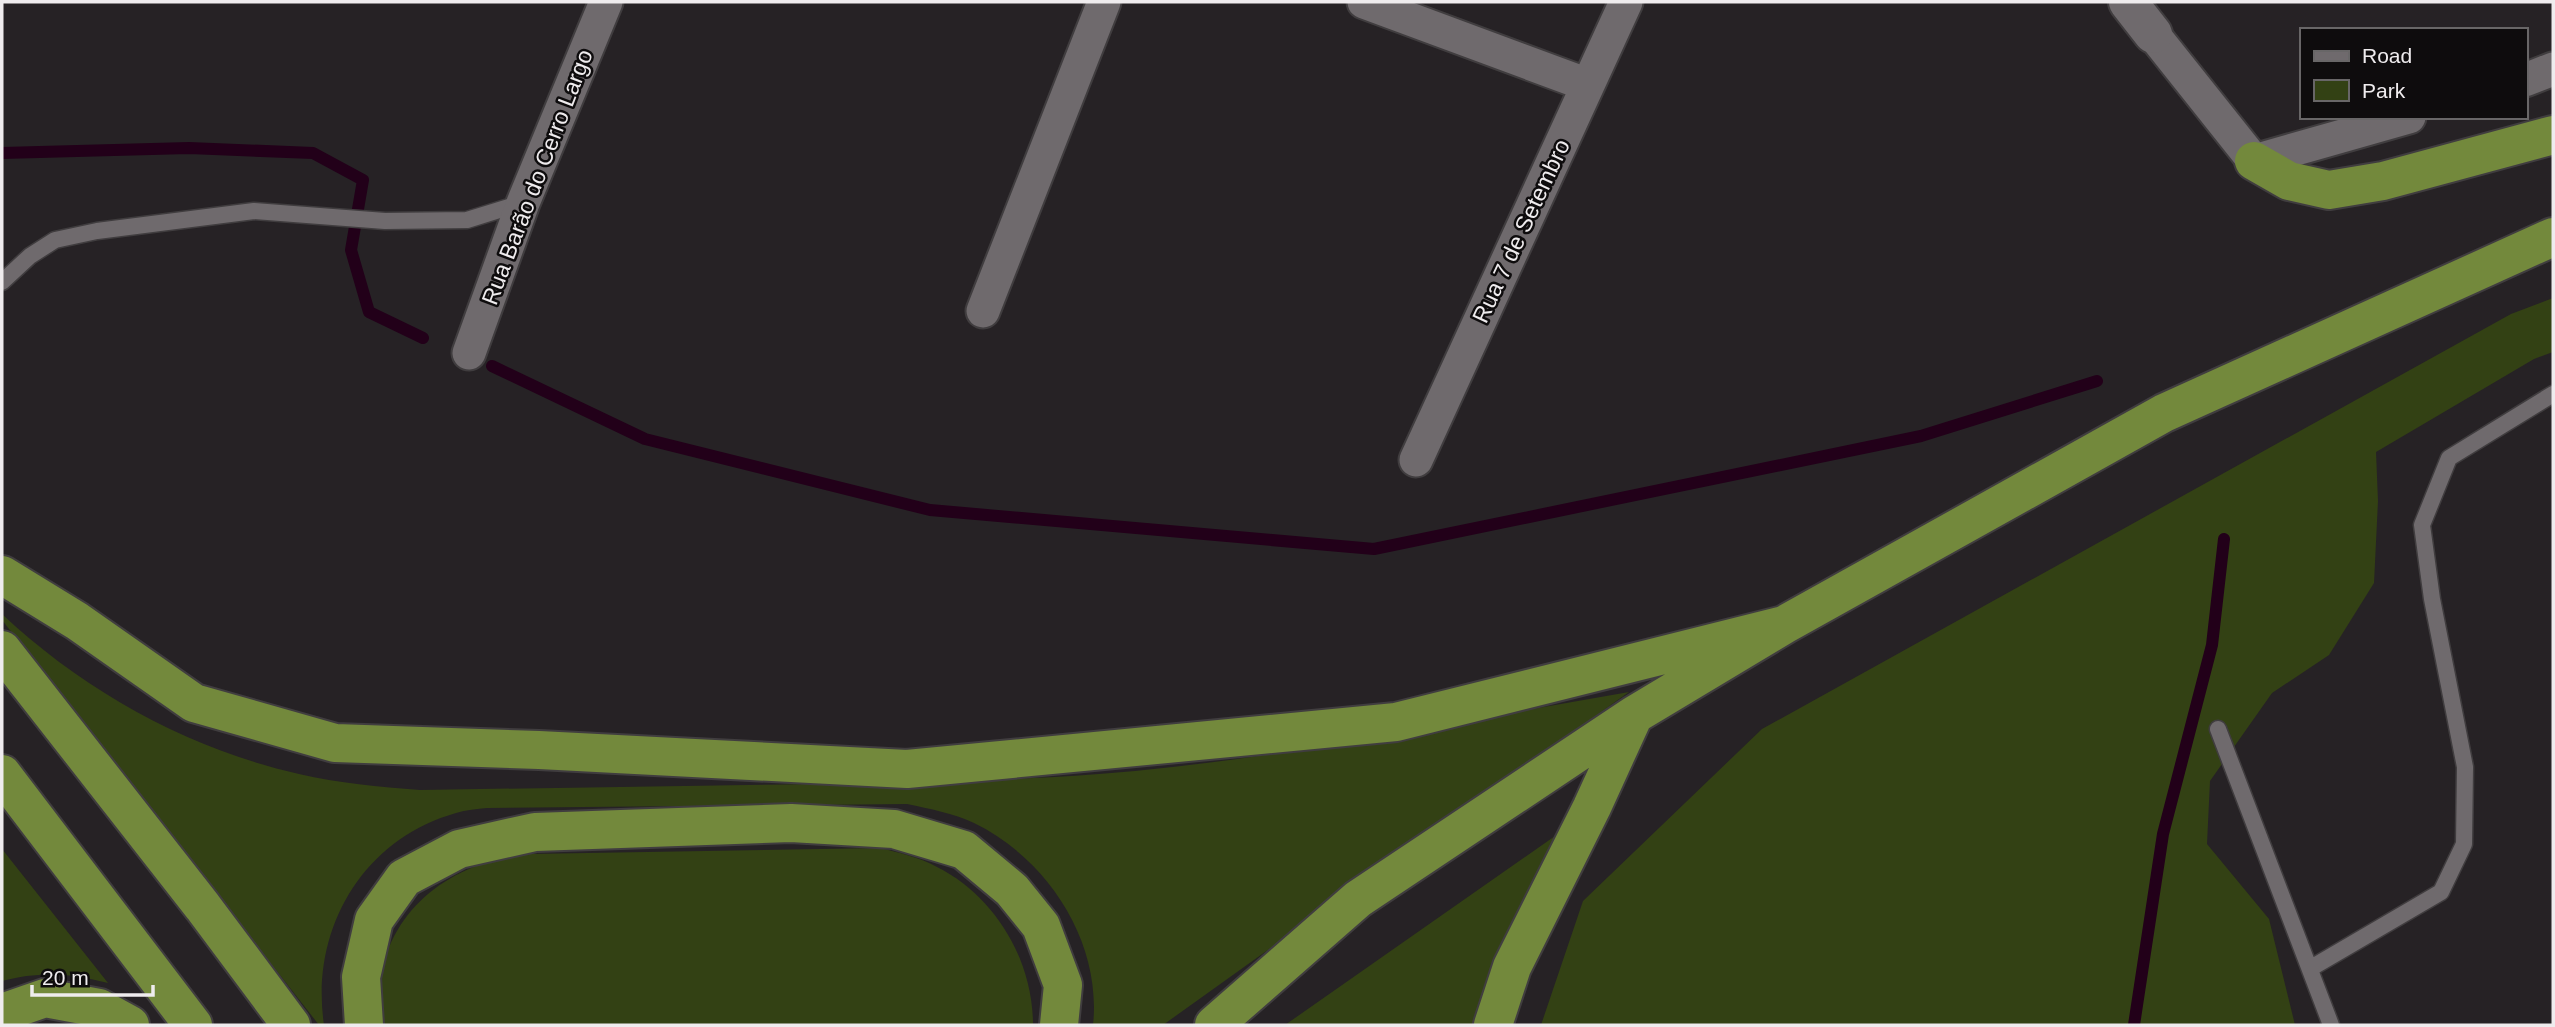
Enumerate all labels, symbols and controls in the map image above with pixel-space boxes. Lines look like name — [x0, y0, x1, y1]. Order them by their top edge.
legend — [2300, 28, 2527, 119]
text: Road — [2362, 44, 2412, 67]
street label: Rua Barão do Cerro Largo — [476, 46, 598, 308]
text: Park — [2362, 79, 2406, 102]
street label: Rua 7 de Setembro — [1467, 135, 1575, 327]
scale bar — [32, 954, 152, 998]
text: 20 m — [42, 966, 89, 989]

